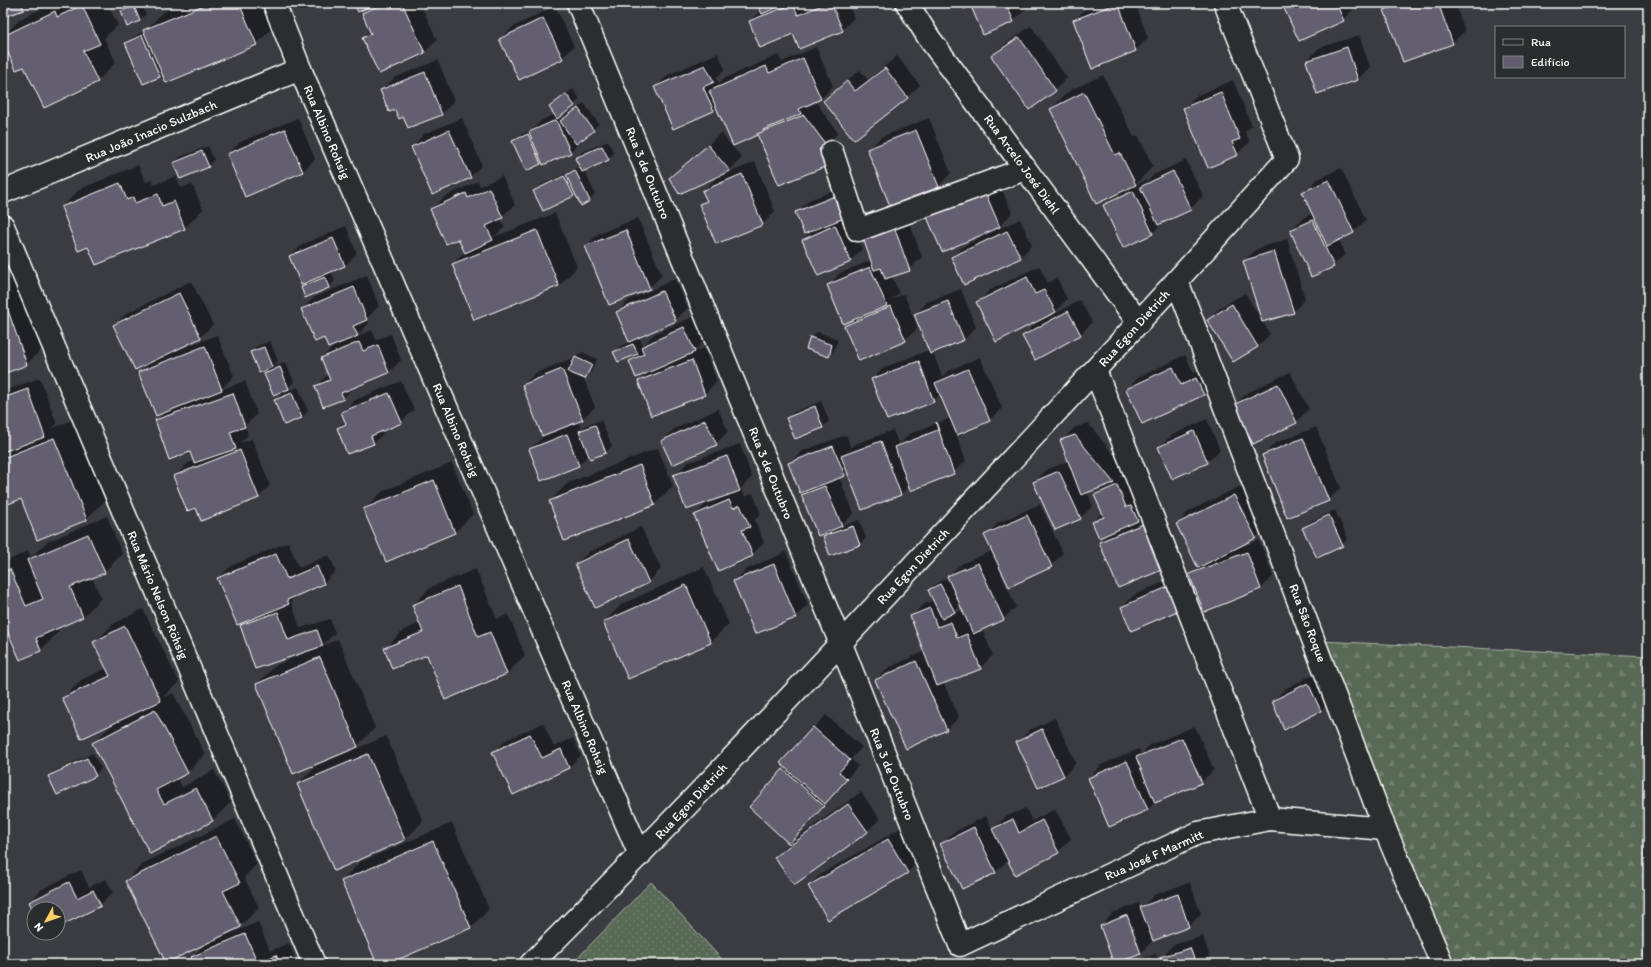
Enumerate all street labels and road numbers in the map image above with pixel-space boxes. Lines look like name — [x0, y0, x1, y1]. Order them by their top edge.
street label: Rua Albino Rohsig — [300, 83, 354, 182]
street label: Rua João Inacio Sulzbach — [83, 96, 219, 166]
street label: Rua Arcelo José Diehl — [981, 111, 1063, 217]
street label: Rua 3 de Outubro — [623, 125, 673, 222]
street label: Rua Egon Dietrich — [1095, 286, 1173, 370]
street label: Rua Albino Rohsig — [429, 381, 483, 480]
street label: Rua 3 de Outubro — [746, 425, 796, 522]
street label: Rua Egon Dietrich — [874, 525, 952, 607]
street label: Rua Mário Nelson Röhsig — [124, 529, 192, 662]
street label: Rua São Roque — [1286, 582, 1330, 664]
street label: Rua Albino Rohsig — [558, 678, 612, 777]
street label: Rua 3 de Outubro — [867, 726, 917, 823]
street label: Rua Egon Dietrich — [652, 760, 730, 842]
street label: Rua José F Marmitt — [1102, 826, 1206, 884]

